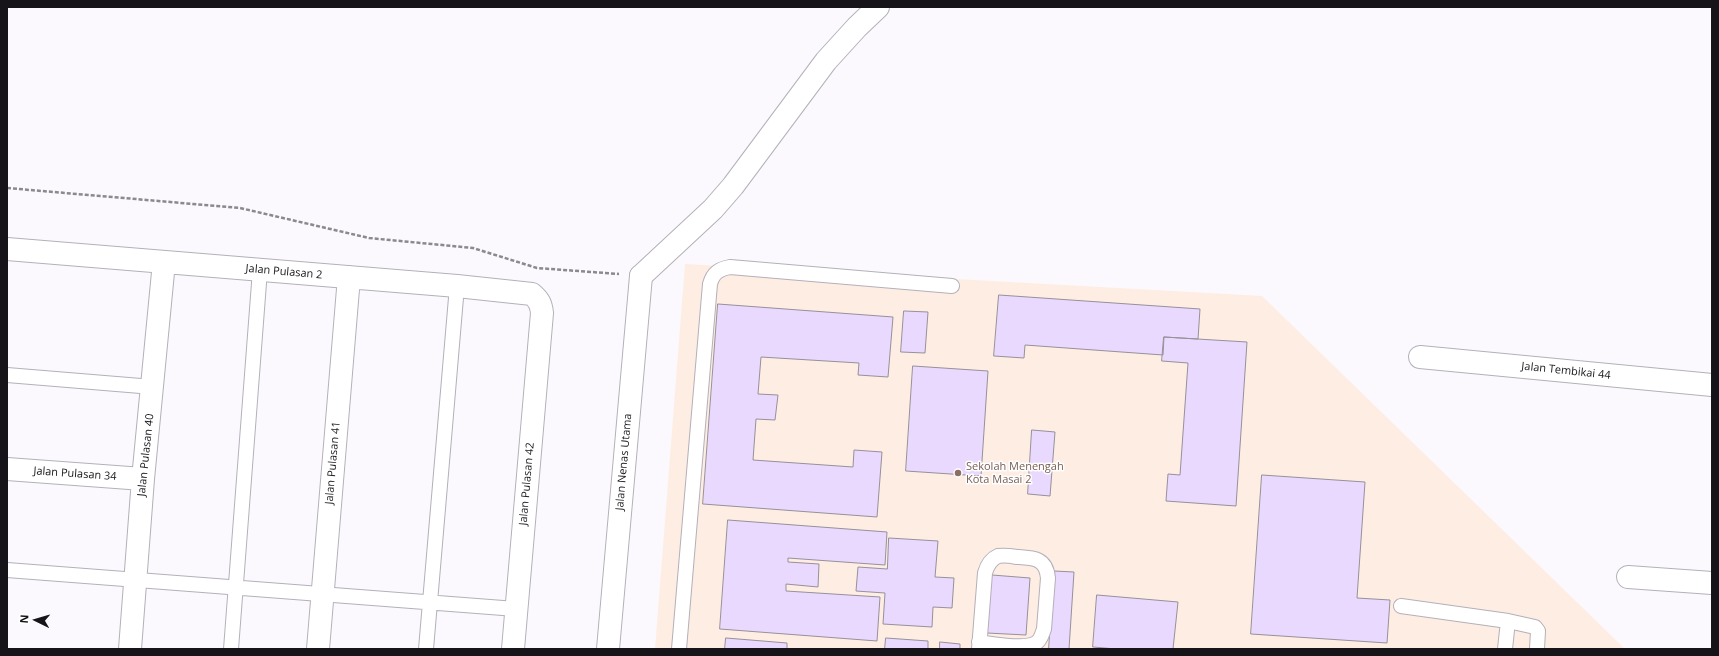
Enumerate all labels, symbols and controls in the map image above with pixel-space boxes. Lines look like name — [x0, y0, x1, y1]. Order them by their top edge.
street label: Jalan Pulasan 2 — [245, 262, 323, 282]
street label: Jalan Tembikai 44 — [1521, 360, 1611, 382]
street label: Jalan Pulasan 40 — [135, 413, 157, 497]
street label: Jalan Nenas Utama — [613, 413, 635, 511]
street label: Jalan Pulasan 41 — [323, 421, 343, 505]
street label: Jalan Pulasan 42 — [517, 442, 537, 526]
place label: Sekolah Menengah Kota Masai 2 — [966, 460, 1064, 486]
street label: Jalan Pulasan 34 — [33, 465, 117, 483]
marker: Sekolah Menengah Kota Masai 2 — [953, 468, 963, 478]
north arrow — [16, 600, 56, 640]
text: N — [16, 614, 31, 624]

